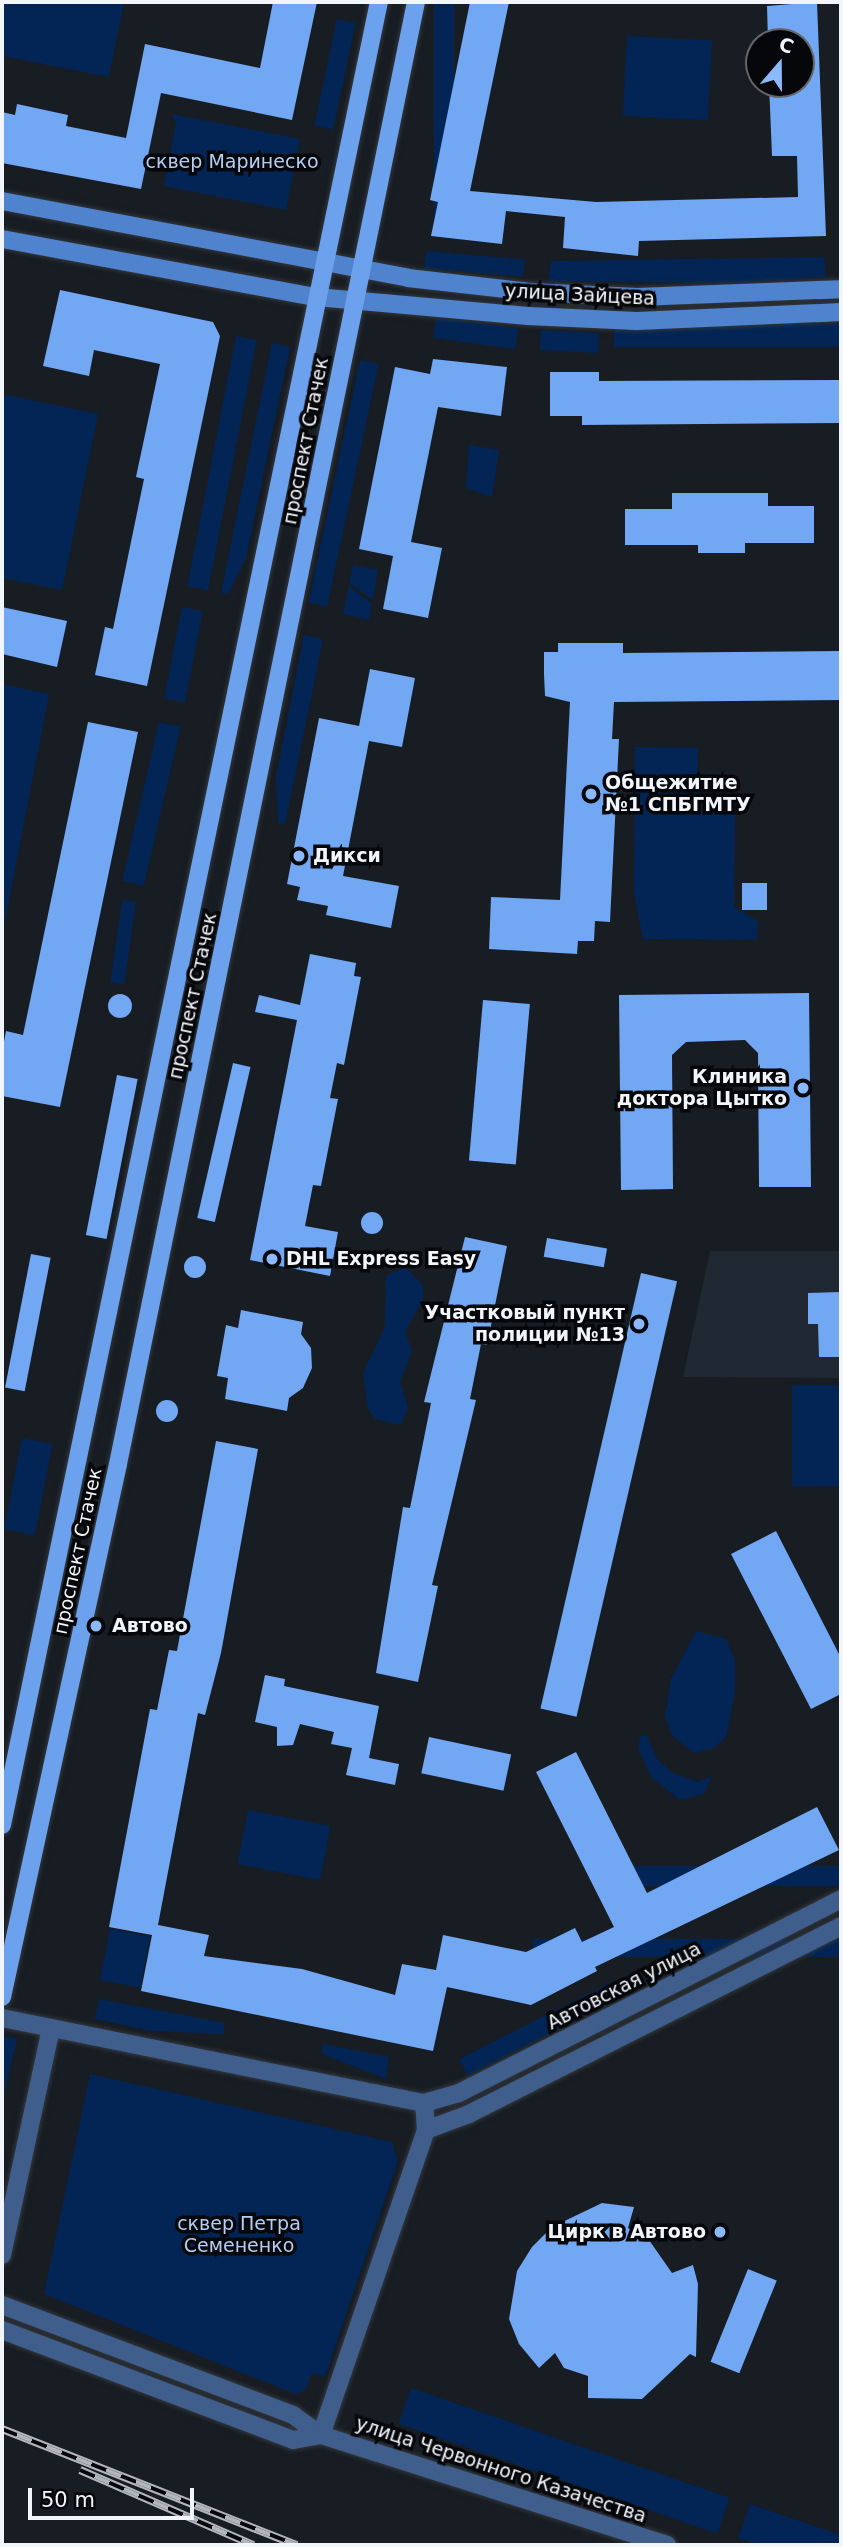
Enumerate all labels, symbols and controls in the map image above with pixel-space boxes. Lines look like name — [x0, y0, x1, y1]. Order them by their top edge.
north arrow — [745, 28, 815, 98]
text: С — [776, 32, 797, 58]
park label: сквер Маринеско — [145, 151, 319, 173]
street label: улица Зайцева — [505, 280, 655, 310]
street label: проспект Стачек — [279, 356, 333, 526]
place label: Общежитие №1 СПБГМТУ — [605, 772, 751, 816]
marker: Общежитие №1 СПБГМТУ — [583, 786, 599, 802]
place label: Дикси — [313, 845, 381, 867]
marker: Дикси — [291, 848, 307, 864]
street label: проспект Стачек — [164, 911, 222, 1081]
place label: Клиника доктора Цытко — [617, 1066, 787, 1110]
marker: Клиника доктора Цытко — [793, 1078, 813, 1098]
place label: DHL Express Easy — [286, 1248, 476, 1270]
marker: DHL Express Easy — [264, 1251, 280, 1267]
place label: Участковый пункт полиции №13 — [425, 1302, 625, 1346]
marker: Участковый пункт полиции №13 — [631, 1316, 647, 1332]
street label: проспект Стачек — [49, 1466, 107, 1636]
place label: Автово — [112, 1615, 188, 1637]
marker: Автово — [86, 1616, 106, 1636]
street label: Автовская улица — [543, 1937, 705, 2035]
park label: сквер Петра Семененко — [177, 2213, 301, 2257]
place label: Цирк в Автово — [547, 2221, 706, 2243]
marker: Цирк в Автово — [712, 2224, 728, 2240]
street label: улица Червонного Казачества — [353, 2412, 649, 2528]
scale bar — [32, 2474, 198, 2518]
text: 50 m — [41, 2488, 95, 2512]

